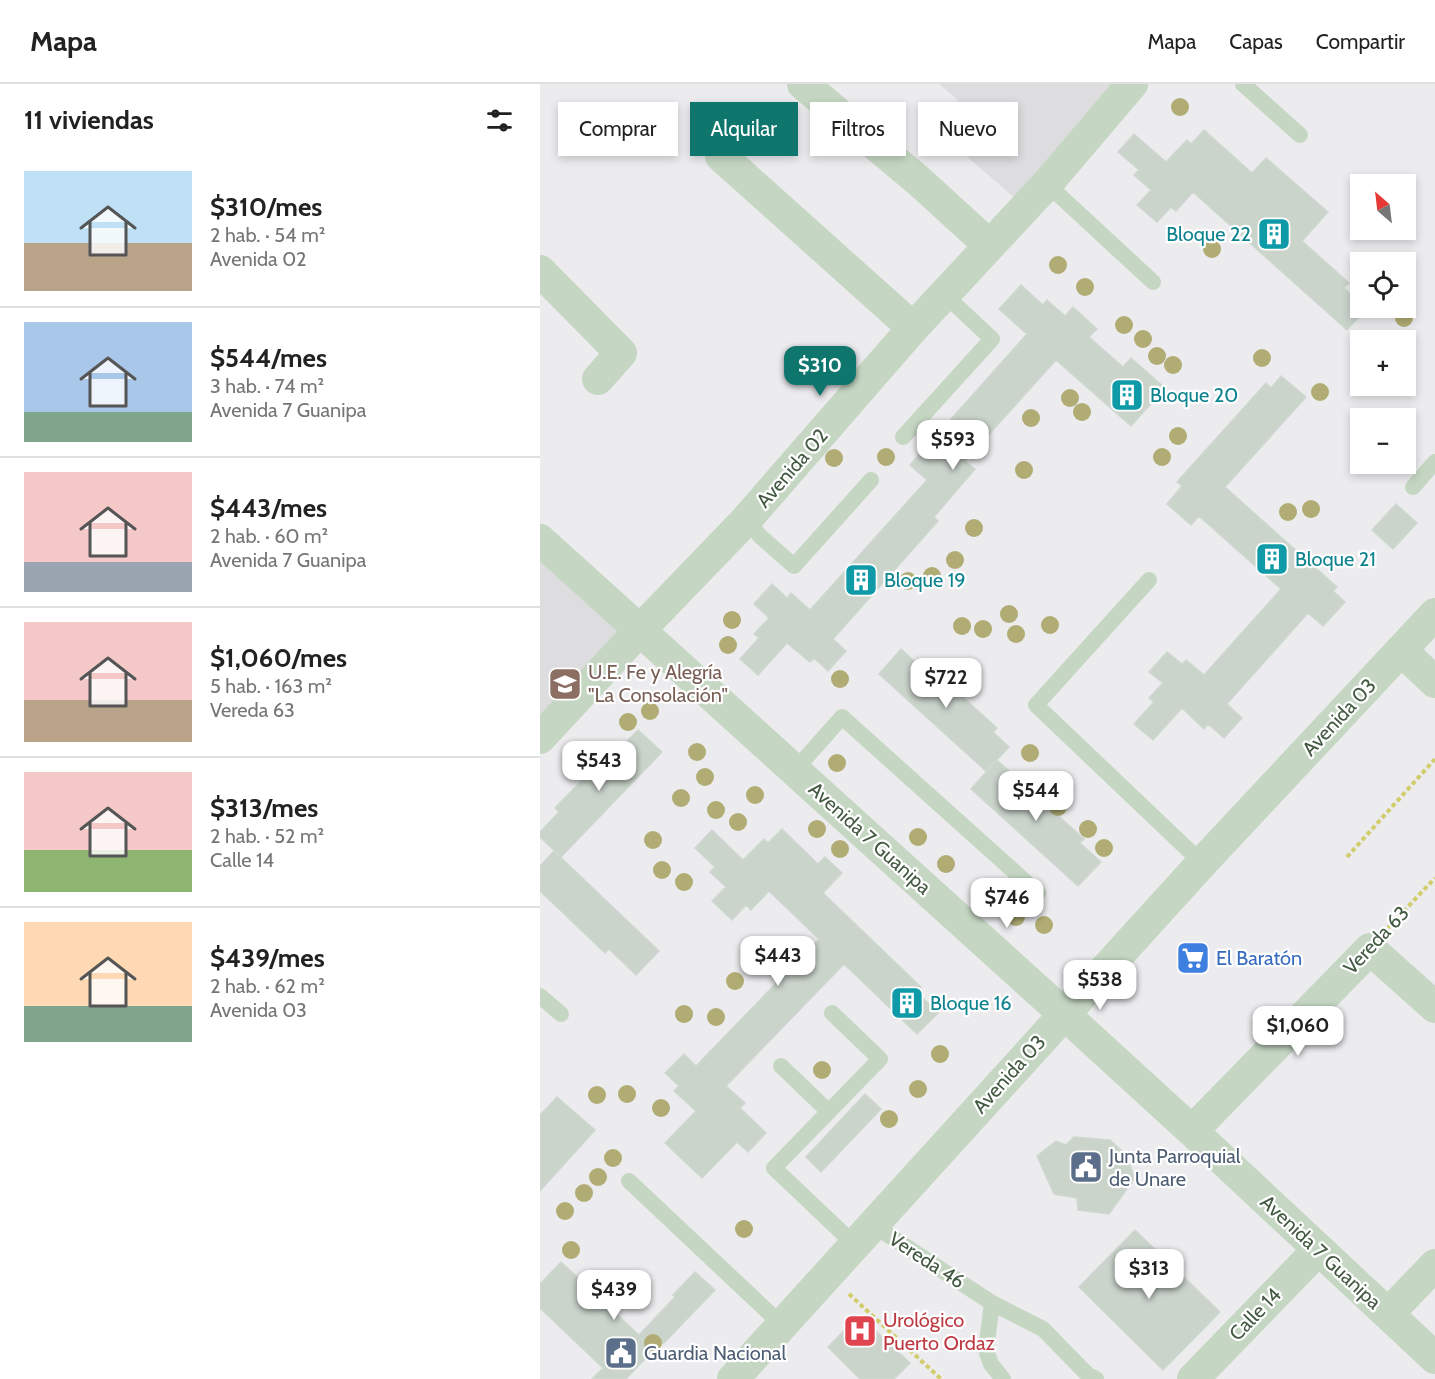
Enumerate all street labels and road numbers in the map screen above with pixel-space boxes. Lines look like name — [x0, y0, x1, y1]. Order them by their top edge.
street label: Avenida 02 — [751, 424, 833, 512]
street label: Avenida 03 — [1297, 673, 1381, 761]
street label: Avenida 7 Guanipa — [804, 777, 936, 899]
street label: Vereda 63 — [1338, 901, 1414, 979]
street label: Avenida 03 — [968, 1030, 1050, 1118]
street label: Avenida 7 Guanipa — [1256, 1190, 1387, 1314]
street label: Vereda 46 — [885, 1227, 969, 1293]
street label: Calle 14 — [1224, 1282, 1286, 1345]

